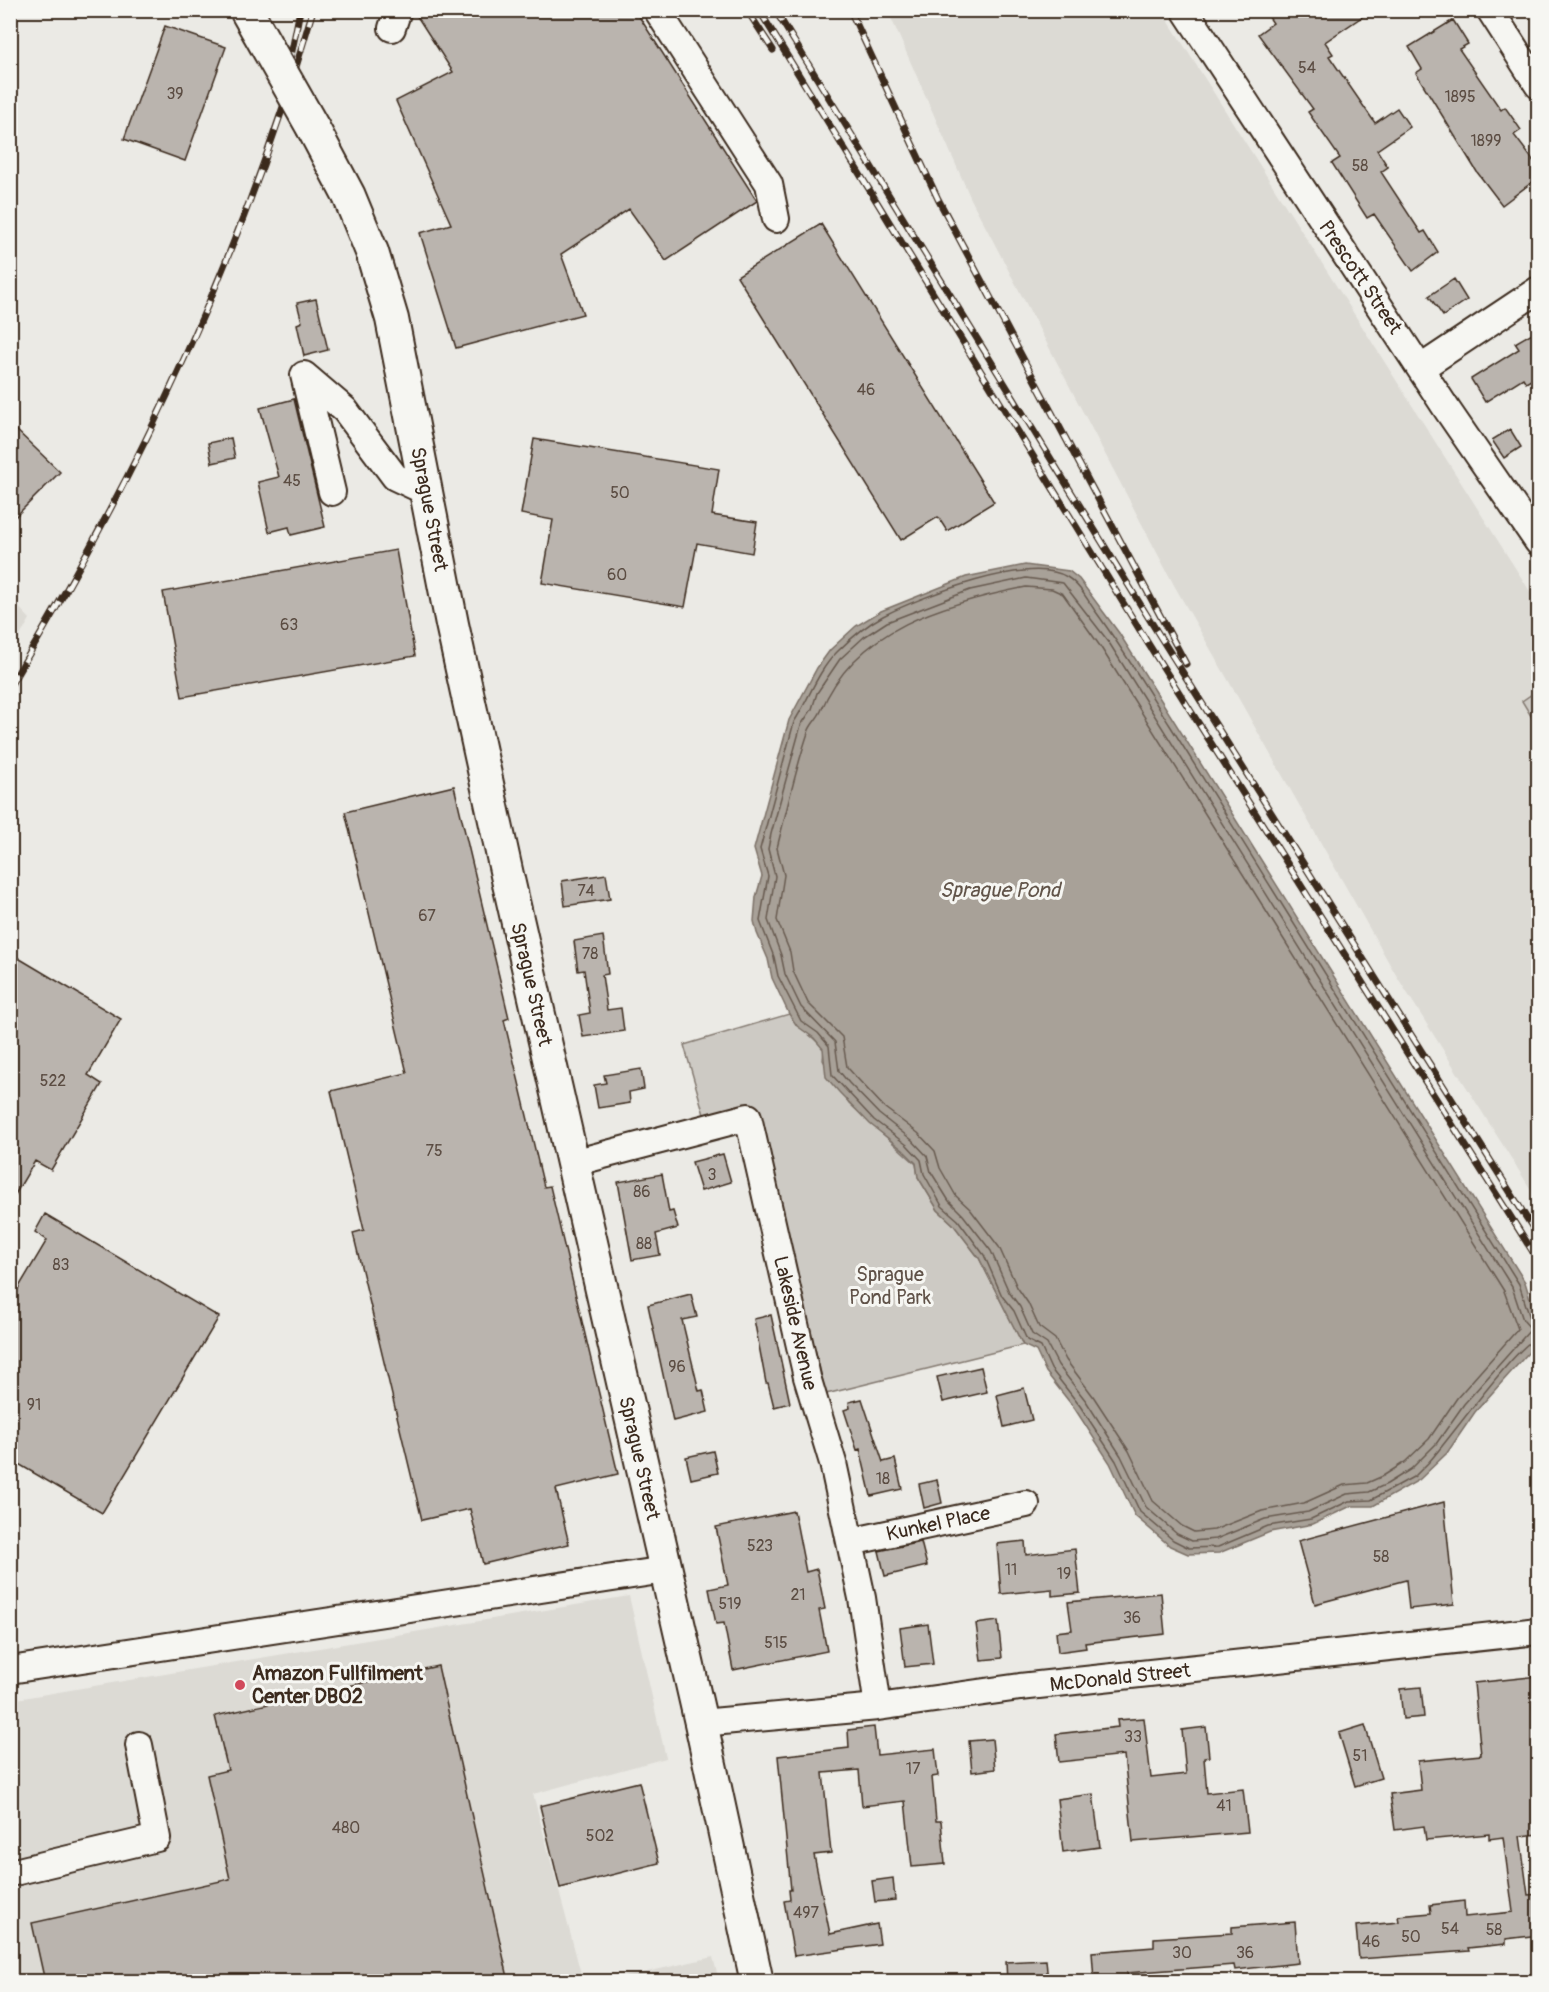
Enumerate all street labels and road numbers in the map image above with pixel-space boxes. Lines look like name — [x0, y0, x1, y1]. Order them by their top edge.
street label: Prescott Street — [1313, 216, 1408, 340]
street label: Sprague Street — [405, 445, 454, 574]
street label: Sprague Street — [505, 920, 558, 1049]
street label: Lakeside Avenue — [768, 1254, 823, 1393]
street label: Sprague Street — [613, 1394, 666, 1523]
street label: Kunkel Place — [884, 1500, 993, 1547]
street label: McDonald Street — [1048, 1658, 1193, 1697]

